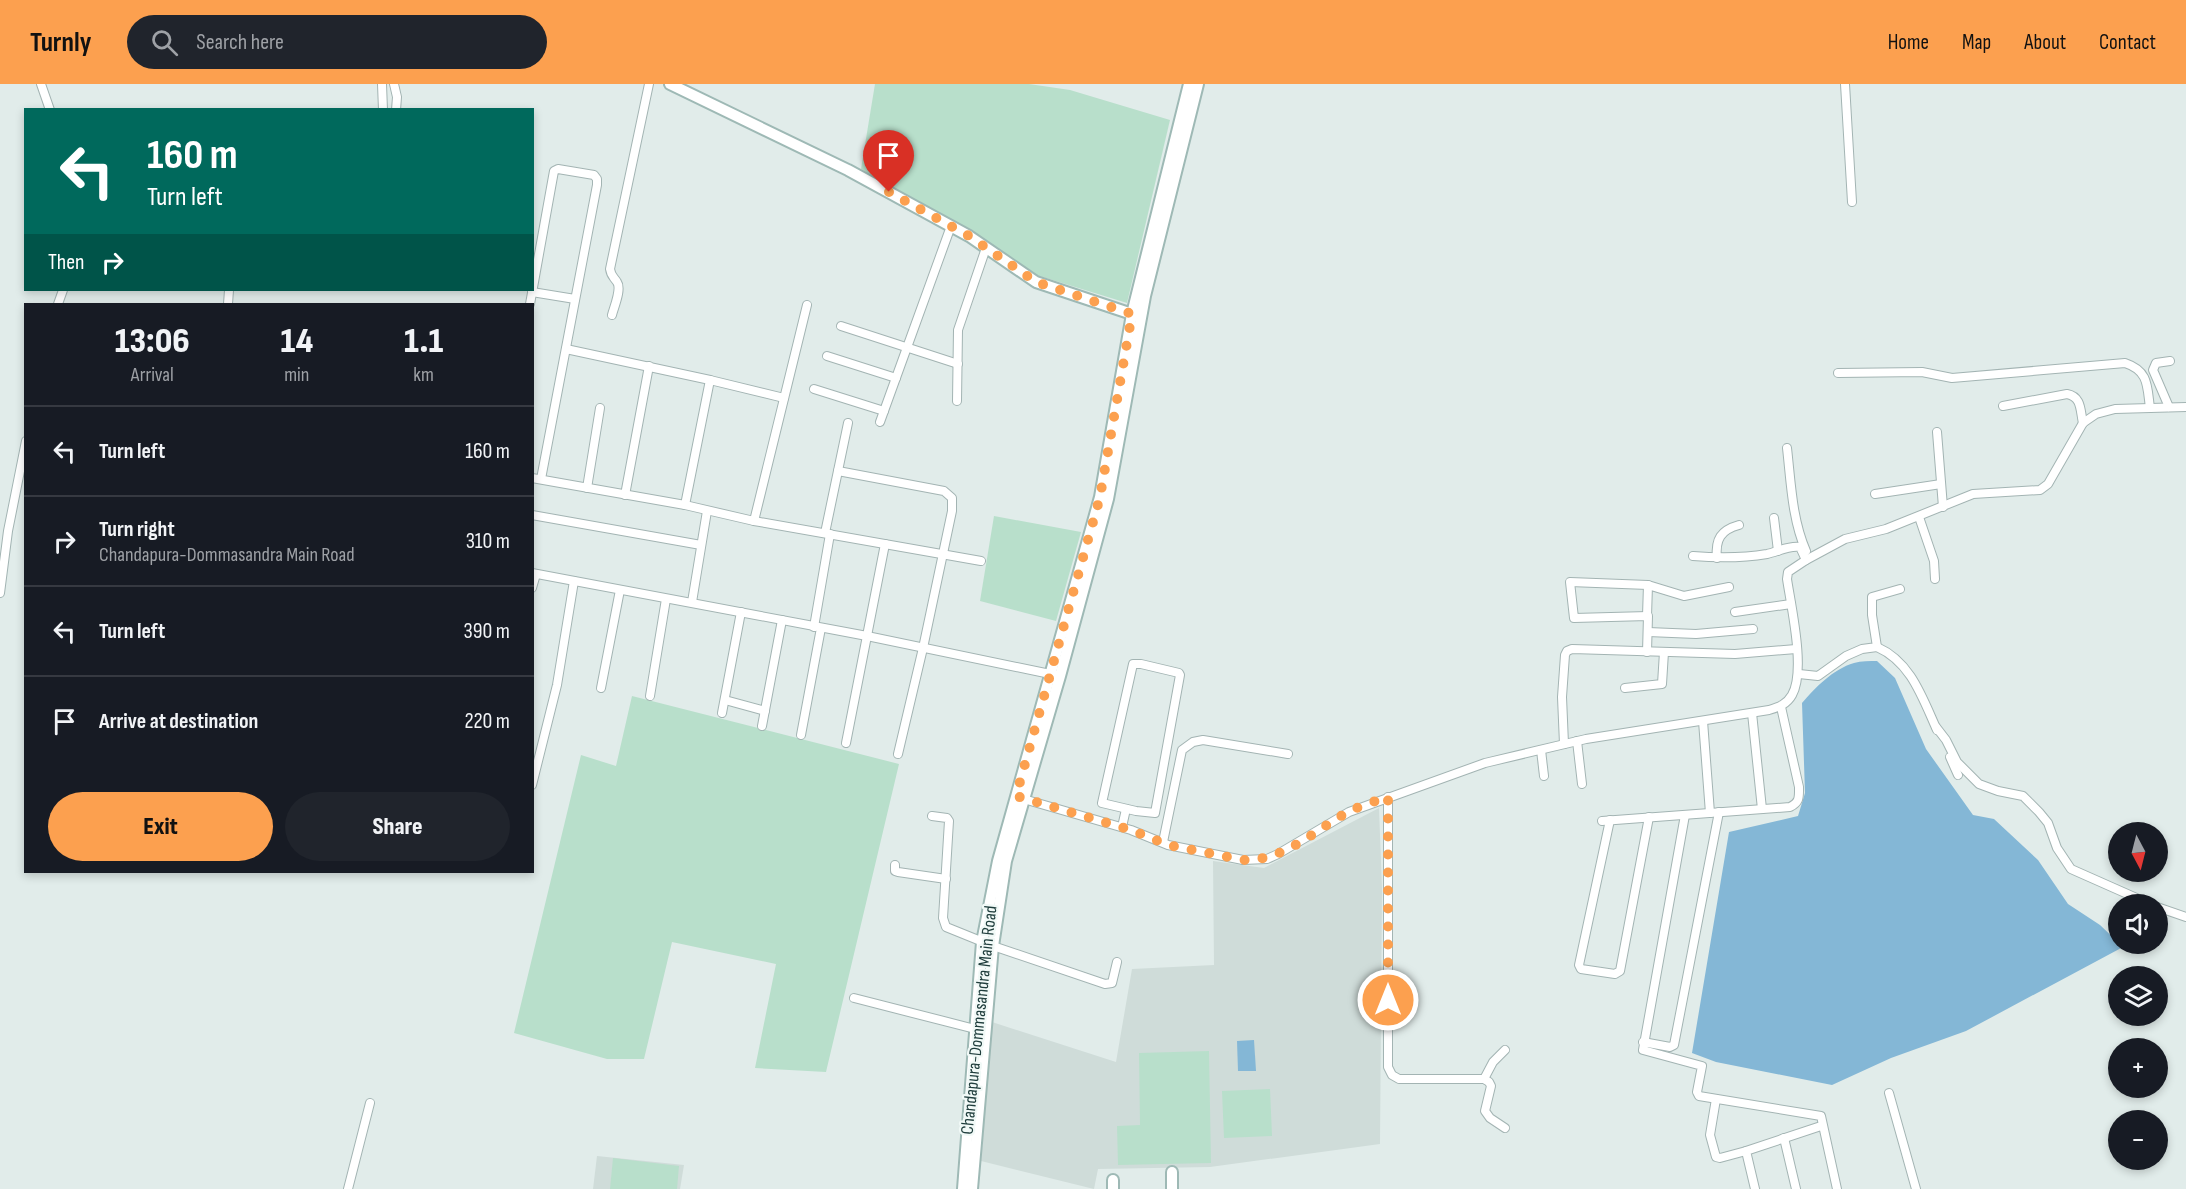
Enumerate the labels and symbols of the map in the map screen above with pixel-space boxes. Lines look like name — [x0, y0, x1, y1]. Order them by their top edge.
pin — [863, 130, 914, 192]
north arrow — [2108, 822, 2168, 882]
street label: Chandapura-Dommasandra Main Road — [957, 905, 1001, 1135]
position arrow — [1356, 968, 1420, 1032]

